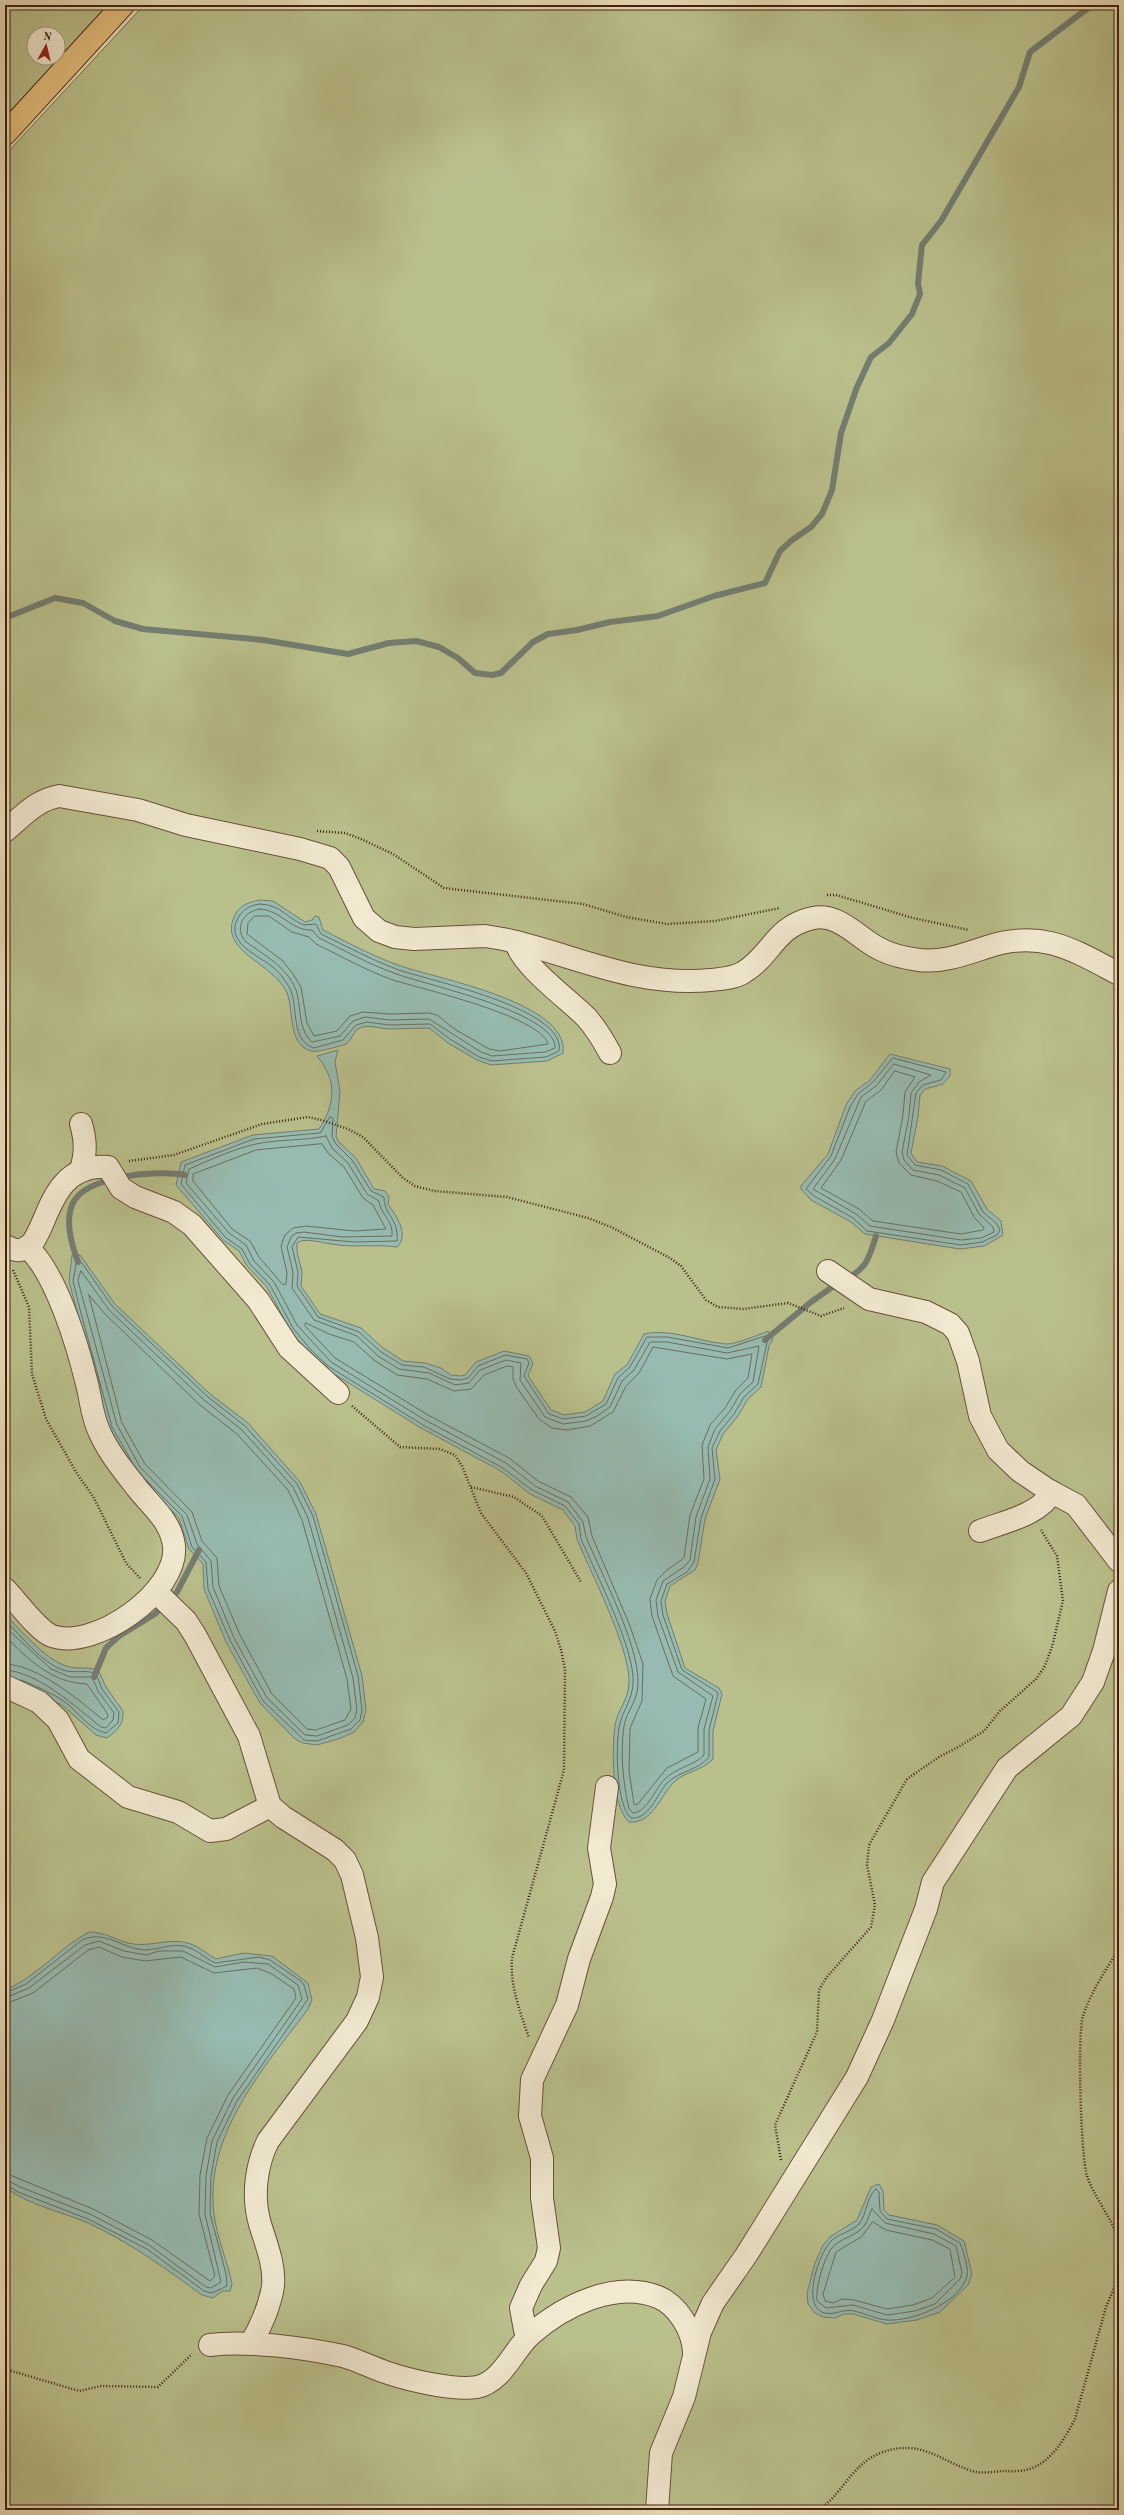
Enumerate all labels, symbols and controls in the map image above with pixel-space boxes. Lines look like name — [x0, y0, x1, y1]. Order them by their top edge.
north arrow — [26, 26, 66, 66]
text: N — [42, 32, 53, 44]

